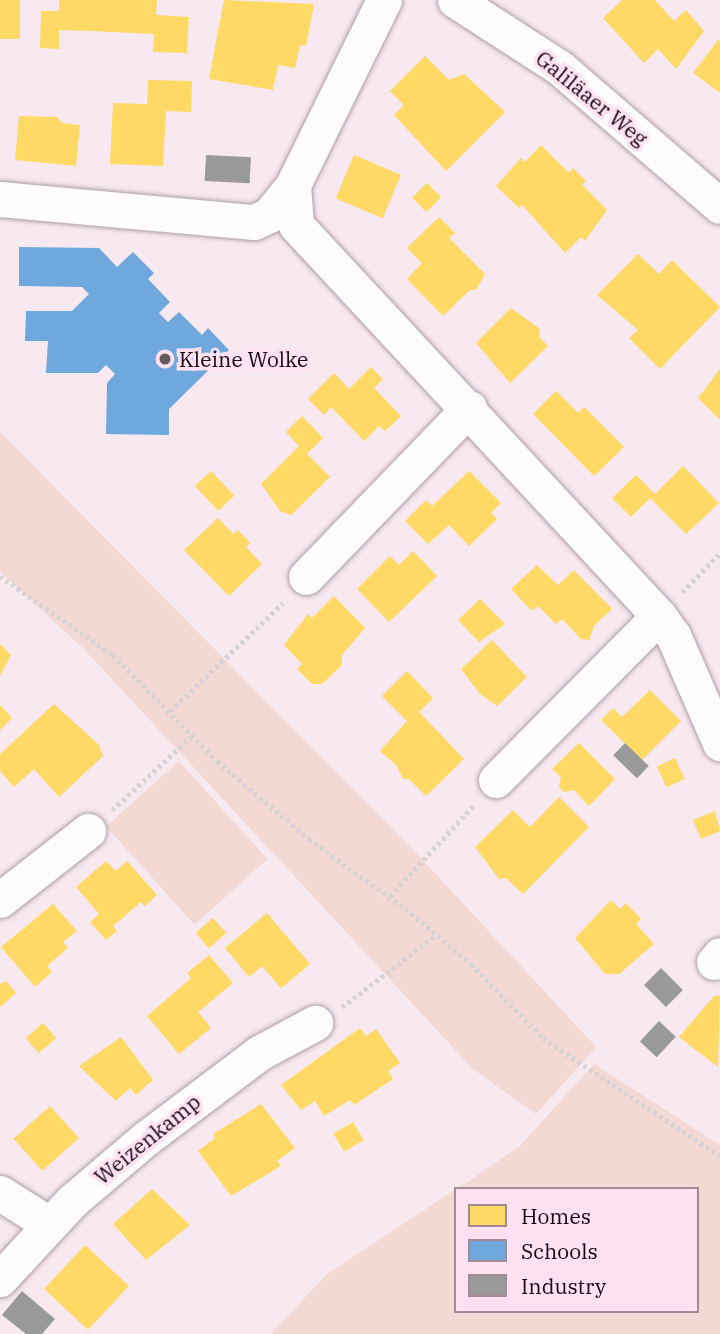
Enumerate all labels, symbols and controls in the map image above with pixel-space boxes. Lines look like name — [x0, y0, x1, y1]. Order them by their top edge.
street label: Galiläaer Weg — [531, 45, 653, 151]
place label: Kleine Wolke — [179, 346, 308, 372]
marker: Kleine Wolke — [157, 351, 173, 367]
street label: Weizenkamp — [89, 1089, 205, 1189]
legend — [454, 1187, 699, 1313]
text: Homes — [521, 1202, 591, 1230]
text: Schools — [521, 1237, 598, 1265]
text: Industry — [521, 1272, 606, 1300]

